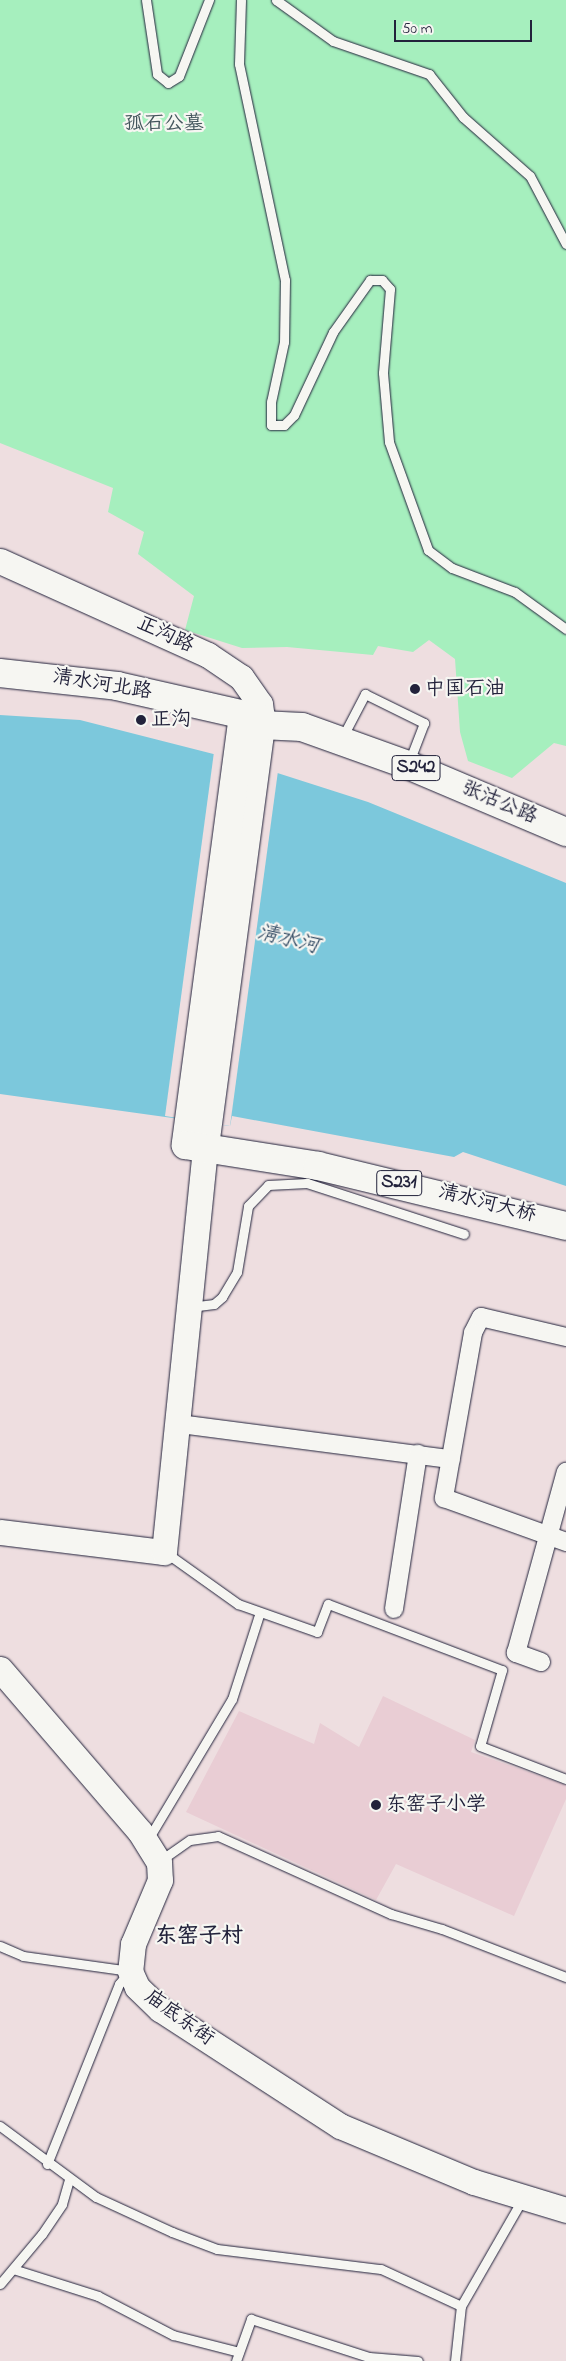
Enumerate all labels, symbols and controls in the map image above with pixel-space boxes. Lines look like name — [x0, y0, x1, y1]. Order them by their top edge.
scale bar — [396, 10, 534, 42]
text: 50 m — [402, 18, 432, 40]
park label: 孤石公墓 — [124, 112, 204, 136]
street label: 正沟路 — [133, 611, 197, 659]
street label: 清水河北路 — [51, 665, 153, 705]
place label: 中国石油 — [425, 677, 505, 701]
marker: 中国石油 — [409, 683, 421, 695]
place label: 正沟 — [151, 708, 191, 732]
marker: 正沟 — [135, 714, 147, 726]
road number: S242 — [391, 751, 441, 784]
street label: 张沽公路 — [457, 776, 541, 830]
water label: 清水河 — [254, 920, 322, 960]
road number: S231 — [375, 1166, 423, 1200]
street label: 清水河大桥 — [436, 1180, 538, 1228]
place label: 东窑子小学 — [386, 1793, 486, 1817]
marker: 东窑子小学 — [370, 1799, 382, 1811]
district label: 东窑子村 — [155, 1925, 243, 1951]
street label: 庙底东街 — [140, 1985, 218, 2051]

